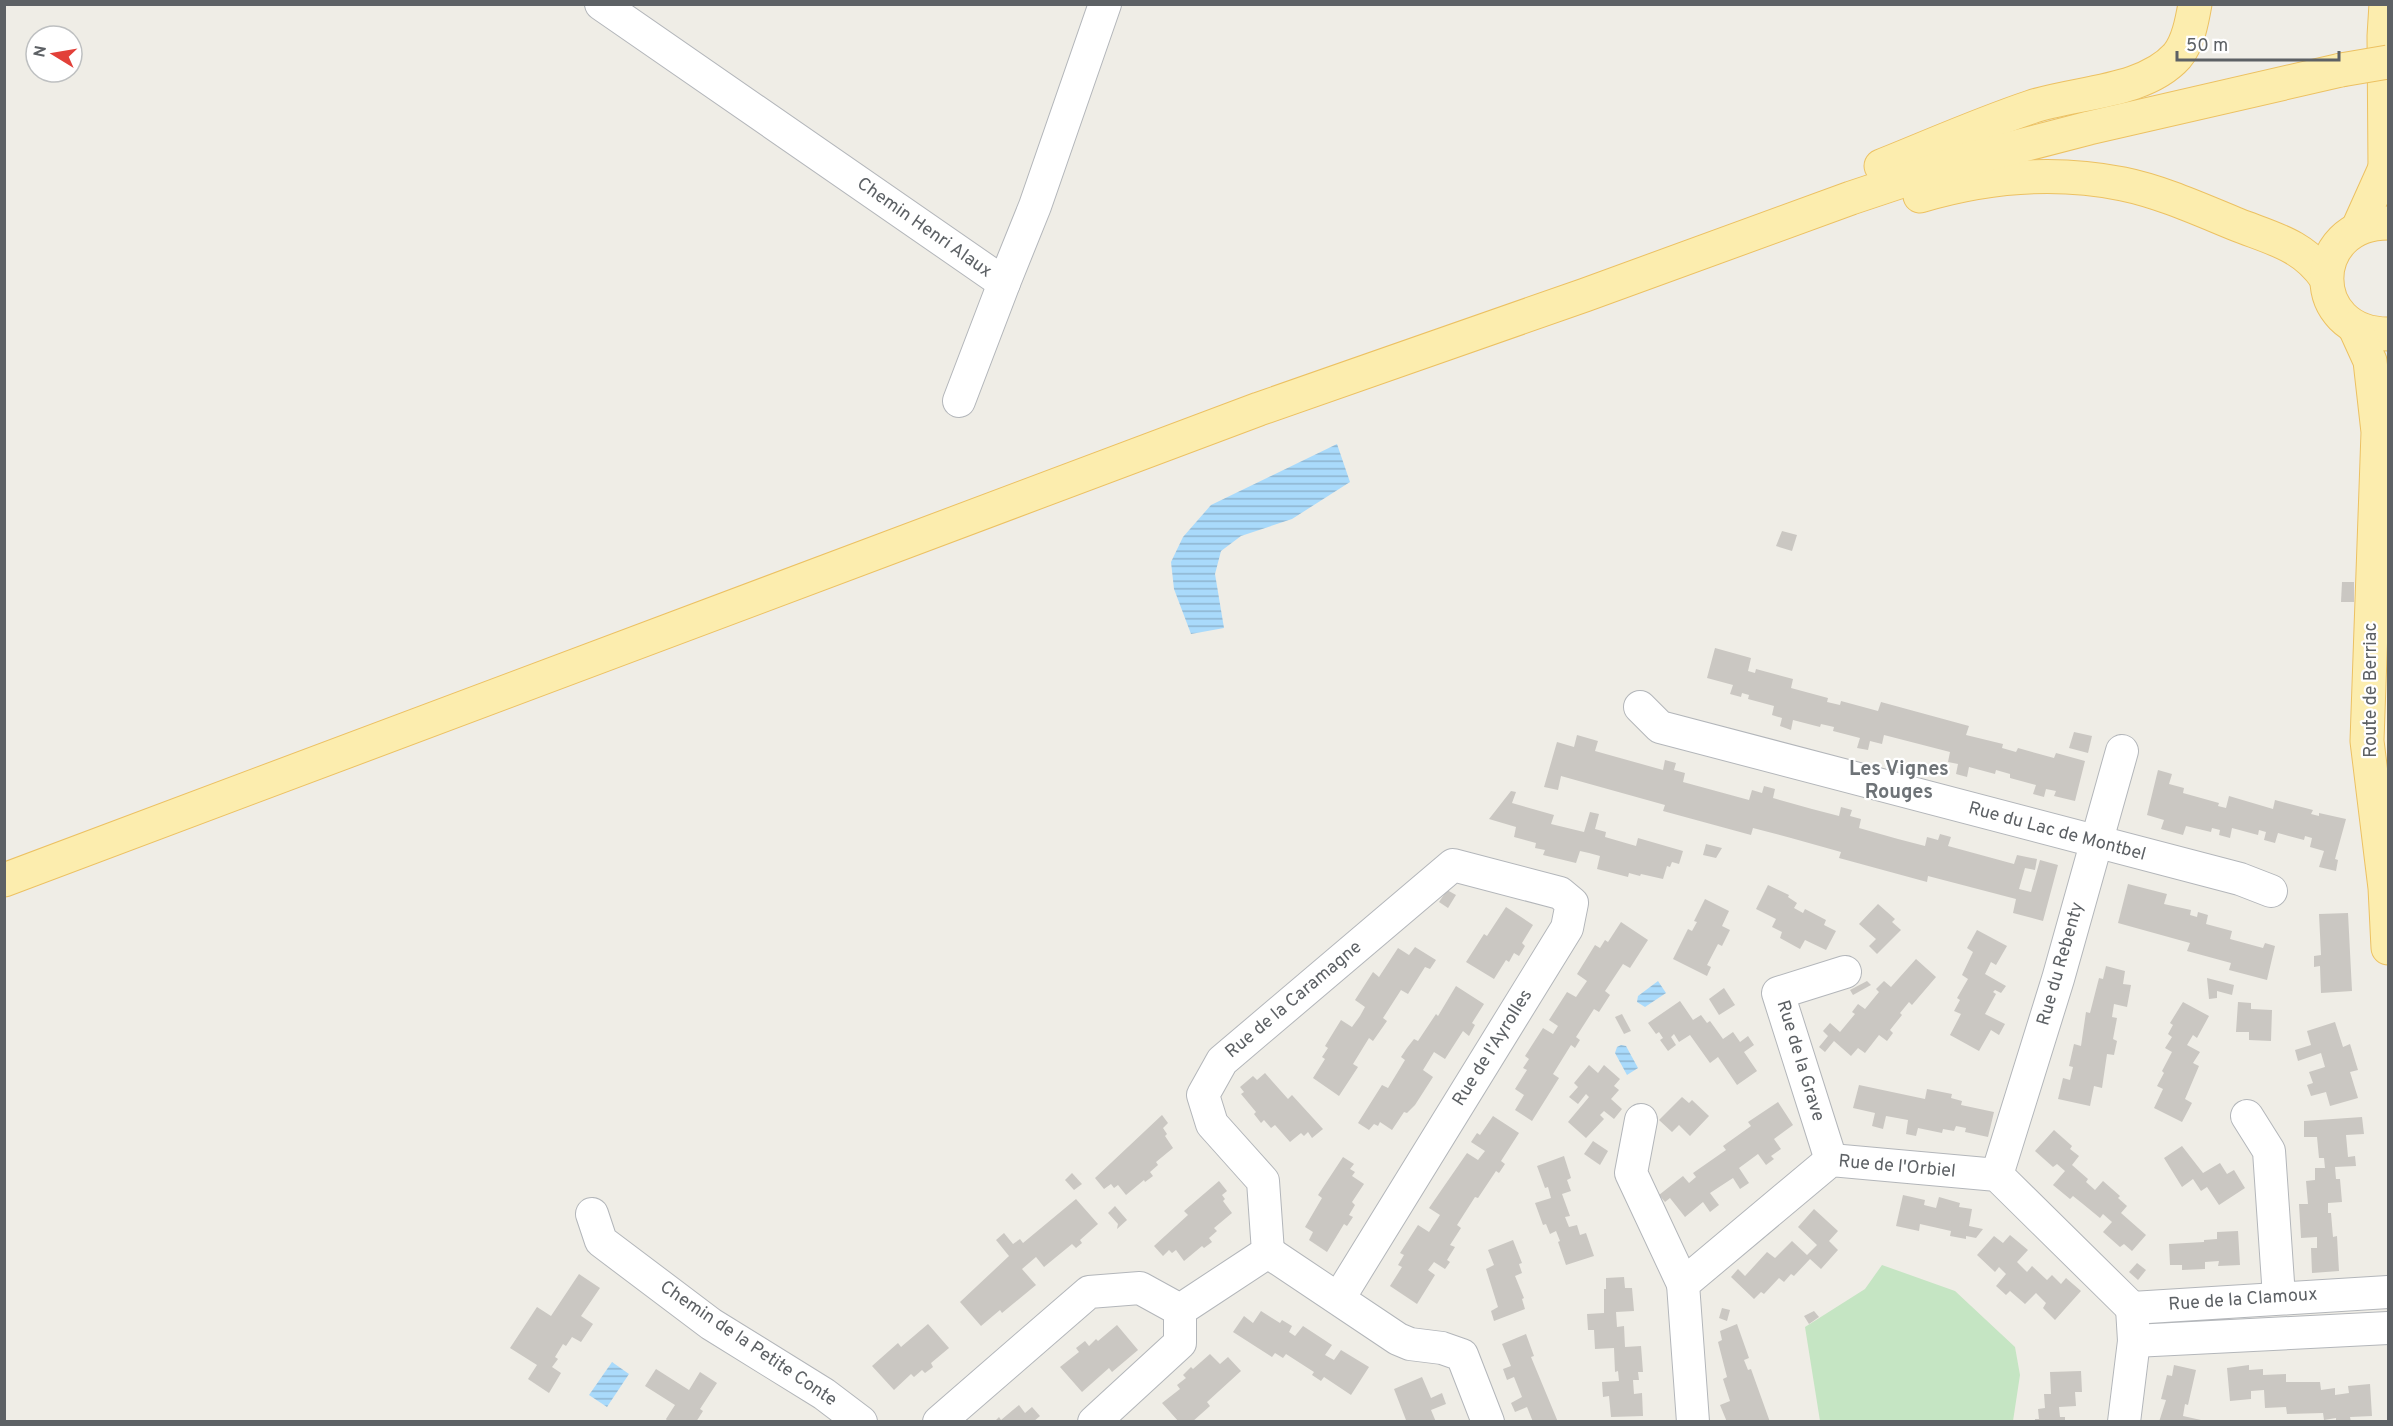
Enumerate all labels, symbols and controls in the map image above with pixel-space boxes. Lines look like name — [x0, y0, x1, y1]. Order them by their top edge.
north arrow — [24, 24, 84, 84]
scale bar — [2177, 24, 2339, 62]
text: 50 m — [2186, 35, 2228, 58]
text: N — [30, 44, 52, 59]
street label: Chemin Henri Alaux — [852, 173, 996, 283]
street label: Route de Berriac — [2360, 622, 2383, 758]
district label: Les Vignes Rouges — [1849, 757, 1949, 806]
street label: Rue du Lac de Montbel — [1966, 797, 2148, 867]
street label: Rue du Rebenty — [2032, 900, 2090, 1028]
street label: Rue de la Caramagne — [1221, 936, 1367, 1064]
street label: Rue de l'Ayrolles — [1448, 985, 1538, 1111]
street label: Rue de la Grave — [1771, 998, 1829, 1124]
street label: Rue de l'Orbiel — [1837, 1150, 1957, 1184]
street label: Chemin de la Petite Conte — [655, 1276, 841, 1412]
street label: Rue de la Clamoux — [2168, 1283, 2318, 1317]

